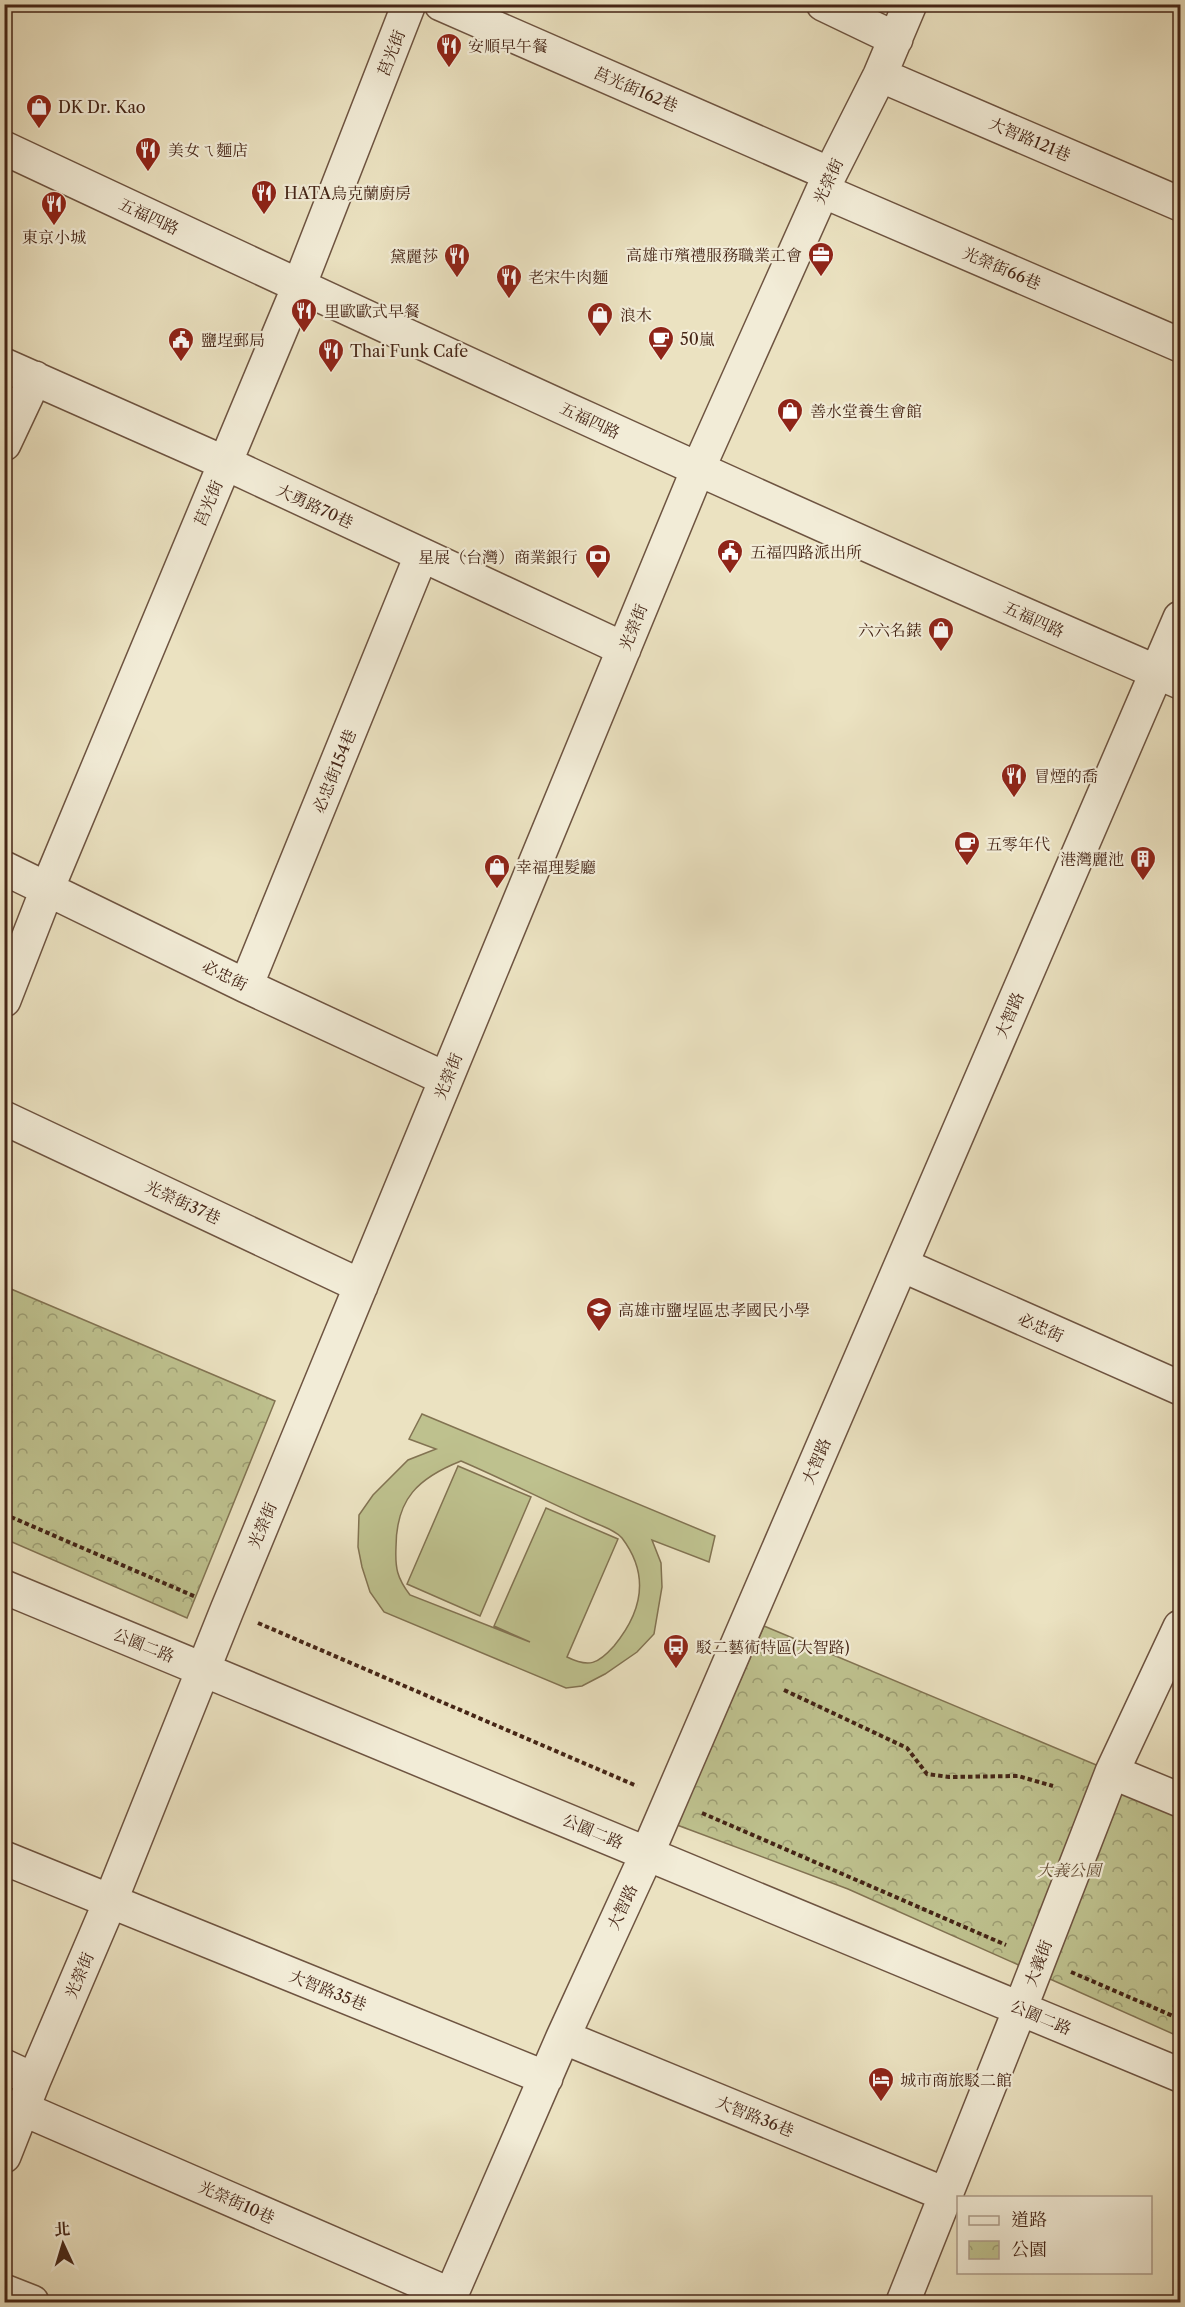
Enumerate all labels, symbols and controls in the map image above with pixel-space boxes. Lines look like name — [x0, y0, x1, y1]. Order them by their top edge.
street label: 莒光街 — [373, 27, 409, 79]
restaurant icon: 安順早午餐 — [434, 31, 464, 69]
place label: 安順早午餐 — [468, 36, 548, 56]
street label: 莒光街162巷 — [591, 62, 681, 116]
shop icon: DK Dr. Kao — [24, 92, 54, 130]
place label: DK Dr. Kao — [58, 97, 146, 117]
street label: 大智路121巷 — [986, 113, 1074, 165]
restaurant icon: 美女ㄟ麵店 — [133, 135, 163, 173]
place label: 美女ㄟ麵店 — [168, 140, 248, 160]
street label: 光榮街 — [809, 155, 847, 207]
restaurant icon: HATA烏克蘭廚房 — [249, 178, 279, 216]
place label: HATA烏克蘭廚房 — [284, 183, 411, 203]
restaurant icon: 東京小城 — [39, 189, 69, 227]
street label: 五福四路 — [116, 193, 182, 239]
place label: 東京小城 — [22, 227, 86, 247]
office icon: 高雄市殯禮服務職業工會 — [806, 240, 836, 278]
restaurant icon: 黛麗莎 — [442, 241, 472, 279]
street label: 光榮街66巷 — [960, 243, 1044, 293]
place label: 高雄市殯禮服務職業工會 — [626, 245, 802, 265]
place label: 黛麗莎 — [390, 246, 438, 266]
restaurant icon: 老宋牛肉麵 — [494, 262, 524, 300]
place label: 老宋牛肉麵 — [528, 267, 608, 287]
restaurant icon: 里歐歐式早餐 — [289, 296, 319, 334]
shop icon: 浪木 — [585, 300, 615, 338]
place label: 里歐歐式早餐 — [324, 301, 420, 321]
place label: 浪木 — [620, 305, 652, 325]
cafe icon: 50嵐 — [646, 324, 676, 362]
public building icon: 鹽埕郵局 — [166, 325, 196, 363]
place label: 50嵐 — [680, 329, 715, 349]
place label: 鹽埕郵局 — [201, 330, 265, 350]
restaurant icon: Thai Funk Cafe — [316, 336, 346, 374]
place label: Thai Funk Cafe — [350, 341, 468, 361]
shop icon: 善水堂養生會館 — [775, 396, 805, 434]
street label: 五福四路 — [557, 397, 623, 443]
place label: 善水堂養生會館 — [810, 401, 922, 421]
street label: 莒光街 — [189, 477, 227, 529]
street label: 大勇路70巷 — [274, 480, 356, 532]
public building icon: 五福四路派出所 — [715, 537, 745, 575]
bank icon: 星展（台灣）商業銀行 — [583, 542, 613, 580]
place label: 五福四路派出所 — [750, 542, 862, 562]
place label: 星展（台灣）商業銀行 — [418, 547, 578, 567]
street label: 五福四路 — [1001, 597, 1067, 641]
street label: 光榮街 — [615, 601, 651, 653]
shop icon: 六六名錶 — [926, 615, 956, 653]
place label: 六六名錶 — [858, 620, 922, 640]
street label: 必忠街154巷 — [308, 726, 360, 816]
restaurant icon: 冒煙的喬 — [999, 761, 1029, 799]
place label: 冒煙的喬 — [1034, 766, 1098, 786]
cafe icon: 五零年代 — [952, 829, 982, 867]
place label: 五零年代 — [986, 834, 1050, 854]
building icon: 港灣麗池 — [1128, 844, 1158, 882]
place label: 港灣麗池 — [1060, 849, 1124, 869]
shop icon: 幸福理髮廳 — [482, 852, 512, 890]
place label: 幸福理髮廳 — [516, 857, 596, 877]
street label: 必忠街 — [199, 955, 251, 995]
street label: 大智路 — [990, 989, 1028, 1041]
street label: 光榮街 — [430, 1050, 466, 1102]
street label: 光榮街37巷 — [142, 1176, 224, 1228]
school or university icon: 高雄市鹽埕區忠孝國民小學 — [584, 1295, 614, 1333]
place label: 高雄市鹽埕區忠孝國民小學 — [618, 1300, 810, 1320]
street label: 必忠街 — [1015, 1308, 1067, 1346]
street label: 大智路 — [797, 1435, 835, 1487]
street label: 光榮街 — [243, 1499, 281, 1551]
street label: 公園二路 — [111, 1624, 177, 1666]
bus stop icon: 駁二藝術特區(大智路) — [661, 1632, 691, 1670]
place label: 駁二藝術特區(大智路) — [696, 1637, 850, 1657]
street label: 公園二路 — [560, 1809, 626, 1853]
park label: 大義公園 — [1037, 1860, 1104, 1880]
street label: 大智路 — [603, 1881, 641, 1933]
street label: 大義街 — [1020, 1937, 1056, 1989]
street label: 光榮街 — [60, 1949, 98, 2001]
street label: 大智路35巷 — [286, 1965, 370, 2015]
street label: 公園二路 — [1008, 1995, 1074, 2039]
hotel icon: 城市商旅駁二館 — [866, 2065, 896, 2103]
place label: 城市商旅駁二館 — [900, 2070, 1012, 2090]
street label: 大智路36巷 — [713, 2091, 797, 2141]
street label: 光榮街10巷 — [196, 2176, 278, 2228]
legend — [957, 2196, 1152, 2274]
text: 道路 — [1011, 2209, 1047, 2231]
north arrow — [33, 2214, 93, 2274]
text: 北 — [53, 2219, 71, 2240]
text: 公園 — [1011, 2239, 1047, 2261]

